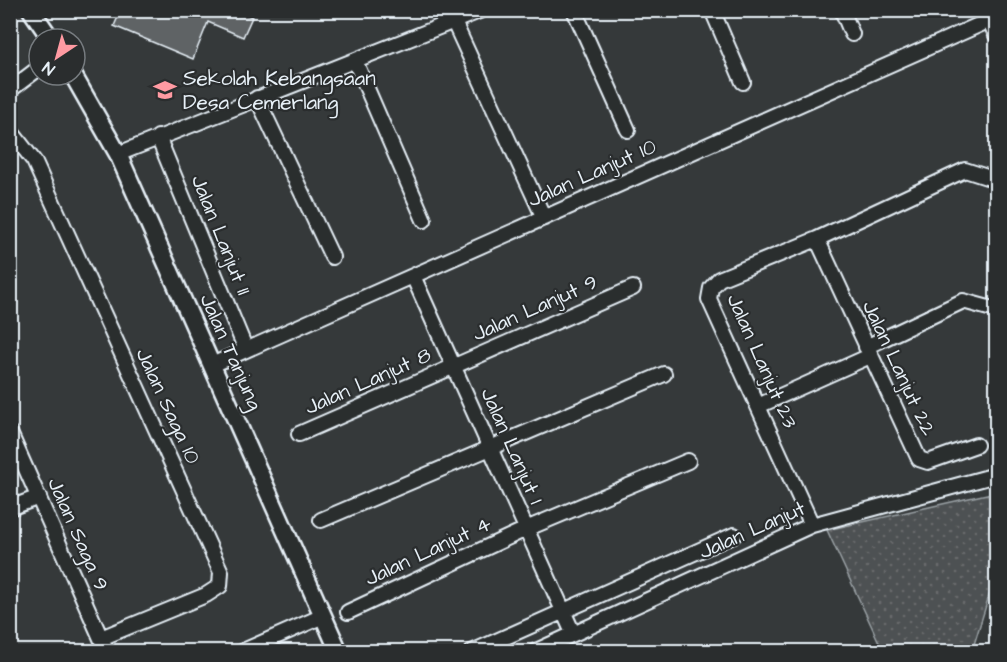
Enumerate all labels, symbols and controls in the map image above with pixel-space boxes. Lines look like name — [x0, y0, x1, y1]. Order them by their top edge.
north arrow — [27, 27, 87, 87]
text: N — [38, 56, 59, 80]
place label: Sekolah Kebangsaan Desa Cemerlang — [183, 64, 376, 119]
school or university icon: Sekolah Kebangsaan Desa Cemerlang — [152, 77, 178, 103]
street label: Jalan Lanjut 10 — [523, 132, 661, 214]
street label: Jalan Lanjut 11 — [184, 171, 258, 300]
street label: Jalan Lanjut 9 — [468, 268, 602, 348]
street label: Jalan Tanjung — [191, 289, 270, 416]
street label: Jalan Lanjut 23 — [719, 289, 805, 433]
street label: Jalan Lanjut 22 — [855, 296, 943, 440]
street label: Jalan Lanjut 8 — [300, 340, 436, 422]
street label: Jalan Saga 10 — [127, 343, 207, 469]
street label: Jalan Lanjut 1 — [473, 383, 551, 509]
street label: Jalan Saga 9 — [38, 473, 116, 596]
street label: Jalan Lanjut — [694, 494, 810, 566]
street label: Jalan Lanjut 4 — [360, 509, 496, 593]

